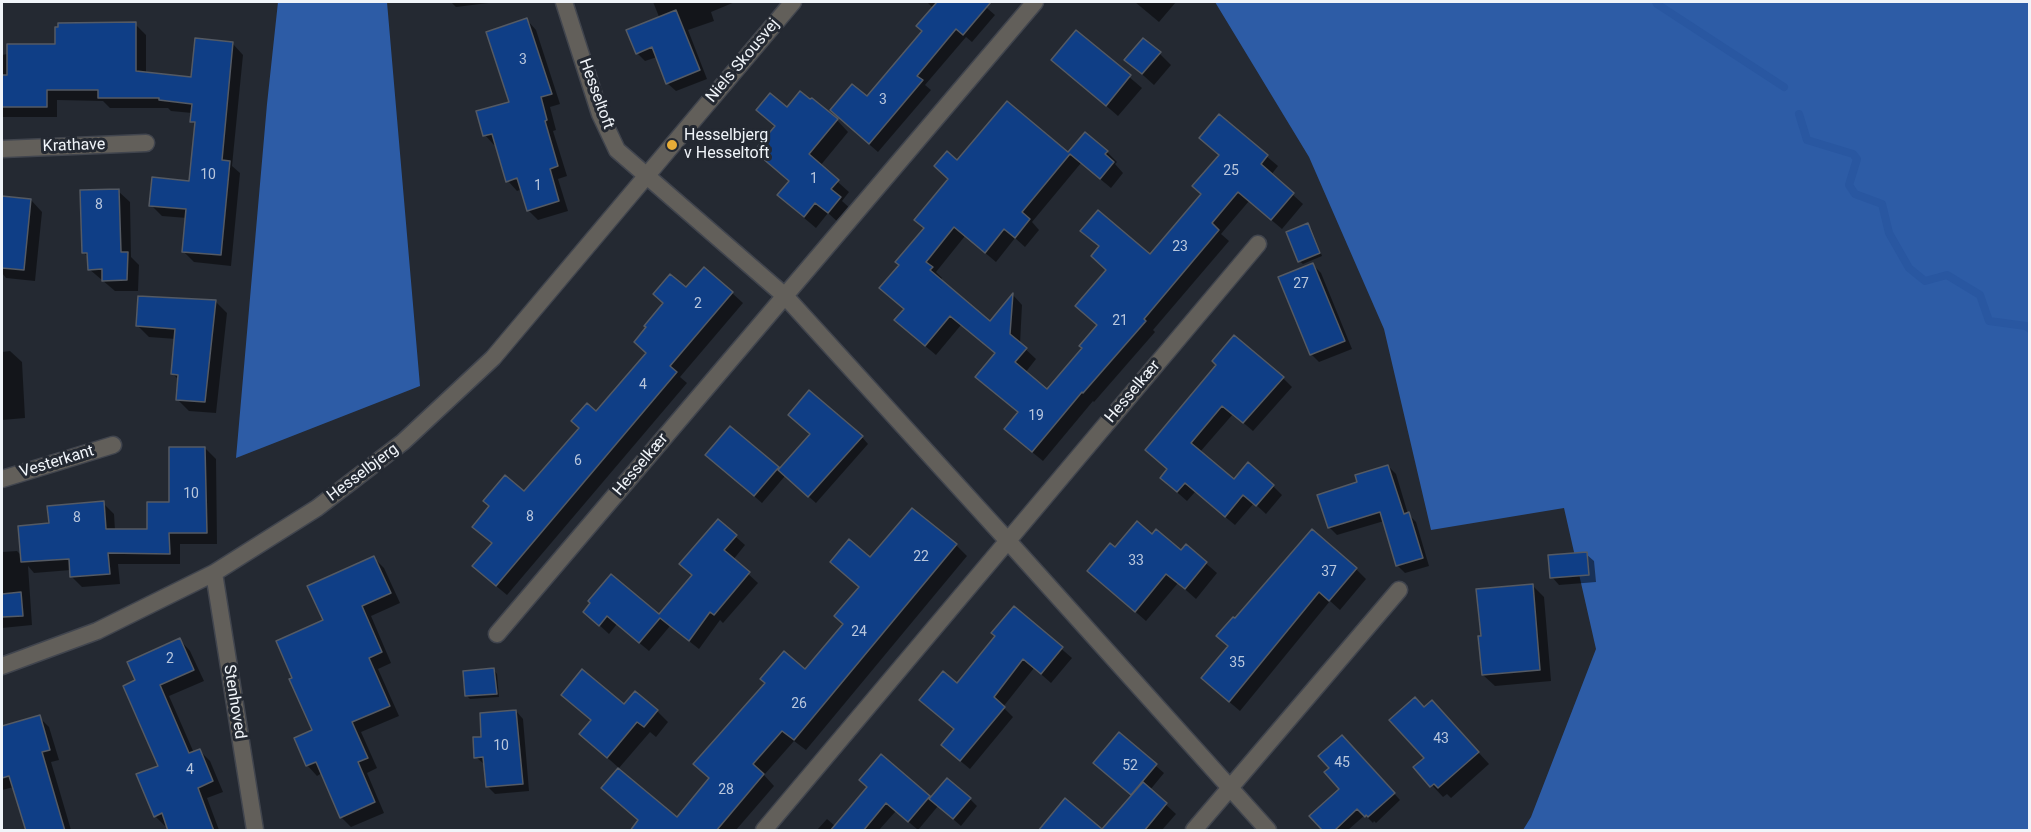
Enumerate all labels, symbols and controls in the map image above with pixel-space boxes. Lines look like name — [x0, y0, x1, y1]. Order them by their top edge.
street label: Niels Skousvej — [702, 15, 784, 107]
house number: 3 — [519, 52, 527, 68]
street label: Hesseltoft — [574, 56, 618, 132]
house number: 3 — [879, 92, 887, 108]
place label: Hesselbjerg v Hesseltoft — [684, 126, 770, 164]
street label: Krathave — [42, 135, 106, 157]
marker: Hesselbjerg v Hesseltoft — [665, 138, 679, 152]
house number: 25 — [1223, 163, 1239, 179]
house number: 10 — [200, 167, 216, 183]
house number: 1 — [810, 171, 818, 187]
house number: 1 — [534, 178, 542, 194]
house number: 8 — [95, 197, 103, 213]
house number: 23 — [1172, 239, 1188, 255]
house number: 27 — [1293, 276, 1309, 292]
house number: 2 — [694, 296, 702, 312]
house number: 21 — [1112, 313, 1128, 329]
street label: Hesselkær — [1101, 357, 1165, 427]
house number: 4 — [639, 377, 647, 393]
house number: 19 — [1028, 408, 1044, 424]
street label: Hesselkær — [609, 430, 673, 500]
street label: Hesselbjerg — [324, 440, 402, 506]
street label: Vesterkant — [18, 442, 96, 482]
house number: 6 — [574, 453, 582, 469]
house number: 10 — [183, 486, 199, 502]
house number: 8 — [526, 509, 534, 525]
house number: 8 — [73, 510, 81, 526]
house number: 22 — [913, 549, 929, 565]
house number: 33 — [1128, 553, 1144, 569]
house number: 37 — [1321, 564, 1337, 580]
house number: 24 — [851, 624, 867, 640]
house number: 2 — [166, 651, 174, 667]
house number: 35 — [1229, 655, 1245, 671]
street label: Stenhoved — [219, 663, 249, 741]
house number: 26 — [791, 696, 807, 712]
house number: 43 — [1433, 731, 1449, 747]
house number: 10 — [493, 738, 509, 754]
house number: 45 — [1334, 755, 1350, 771]
house number: 52 — [1122, 758, 1138, 774]
house number: 4 — [186, 762, 194, 778]
house number: 28 — [718, 782, 734, 798]

